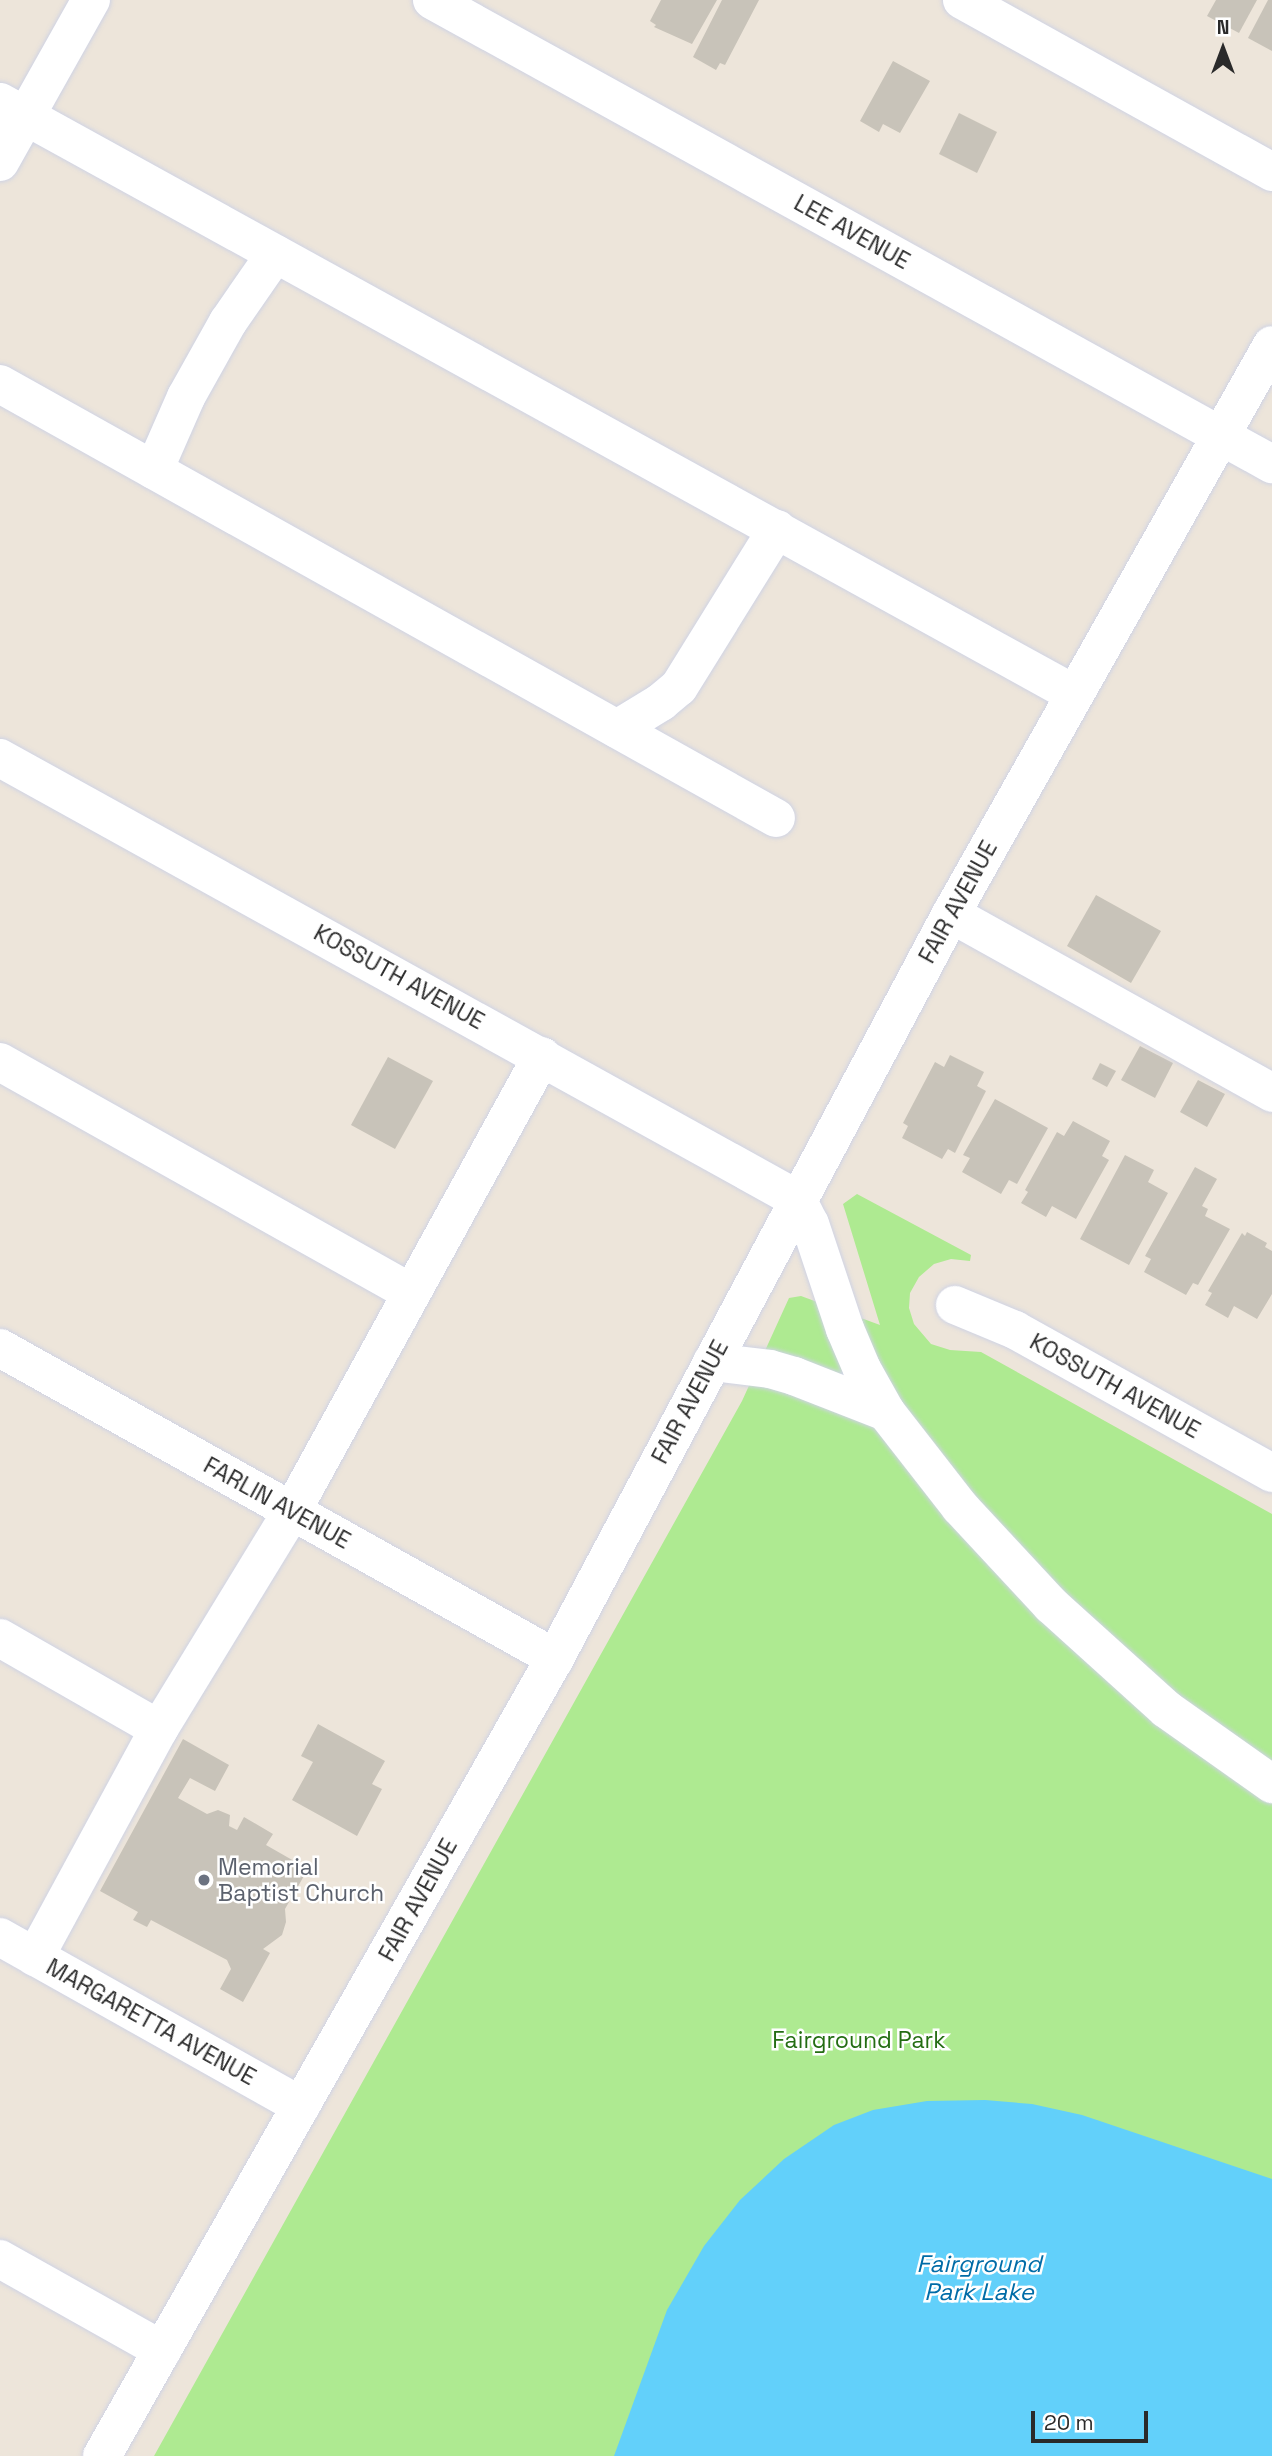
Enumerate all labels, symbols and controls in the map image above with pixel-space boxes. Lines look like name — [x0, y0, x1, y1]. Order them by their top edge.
north arrow — [1188, 14, 1258, 84]
text: N — [1217, 15, 1229, 40]
street label: LEE AVENUE — [789, 189, 915, 275]
street label: FAIR AVENUE — [913, 836, 1003, 968]
street label: KOSSUTH AVENUE — [309, 919, 489, 1035]
street label: KOSSUTH AVENUE — [1025, 1328, 1205, 1444]
street label: FAIR AVENUE — [646, 1336, 734, 1468]
street label: FARLIN AVENUE — [199, 1451, 355, 1555]
street label: FAIR AVENUE — [373, 1834, 463, 1966]
place label: Memorial Baptist Church — [218, 1853, 384, 1907]
marker: Memorial Baptist Church — [196, 1872, 212, 1888]
street label: MARGARETTA AVENUE — [41, 1953, 261, 2091]
park label: Fairground Park — [772, 2026, 946, 2054]
water label: Fairground Park Lake — [917, 2250, 1041, 2306]
scale bar — [1034, 2396, 1151, 2440]
text: 20 m — [1044, 2409, 1094, 2436]

